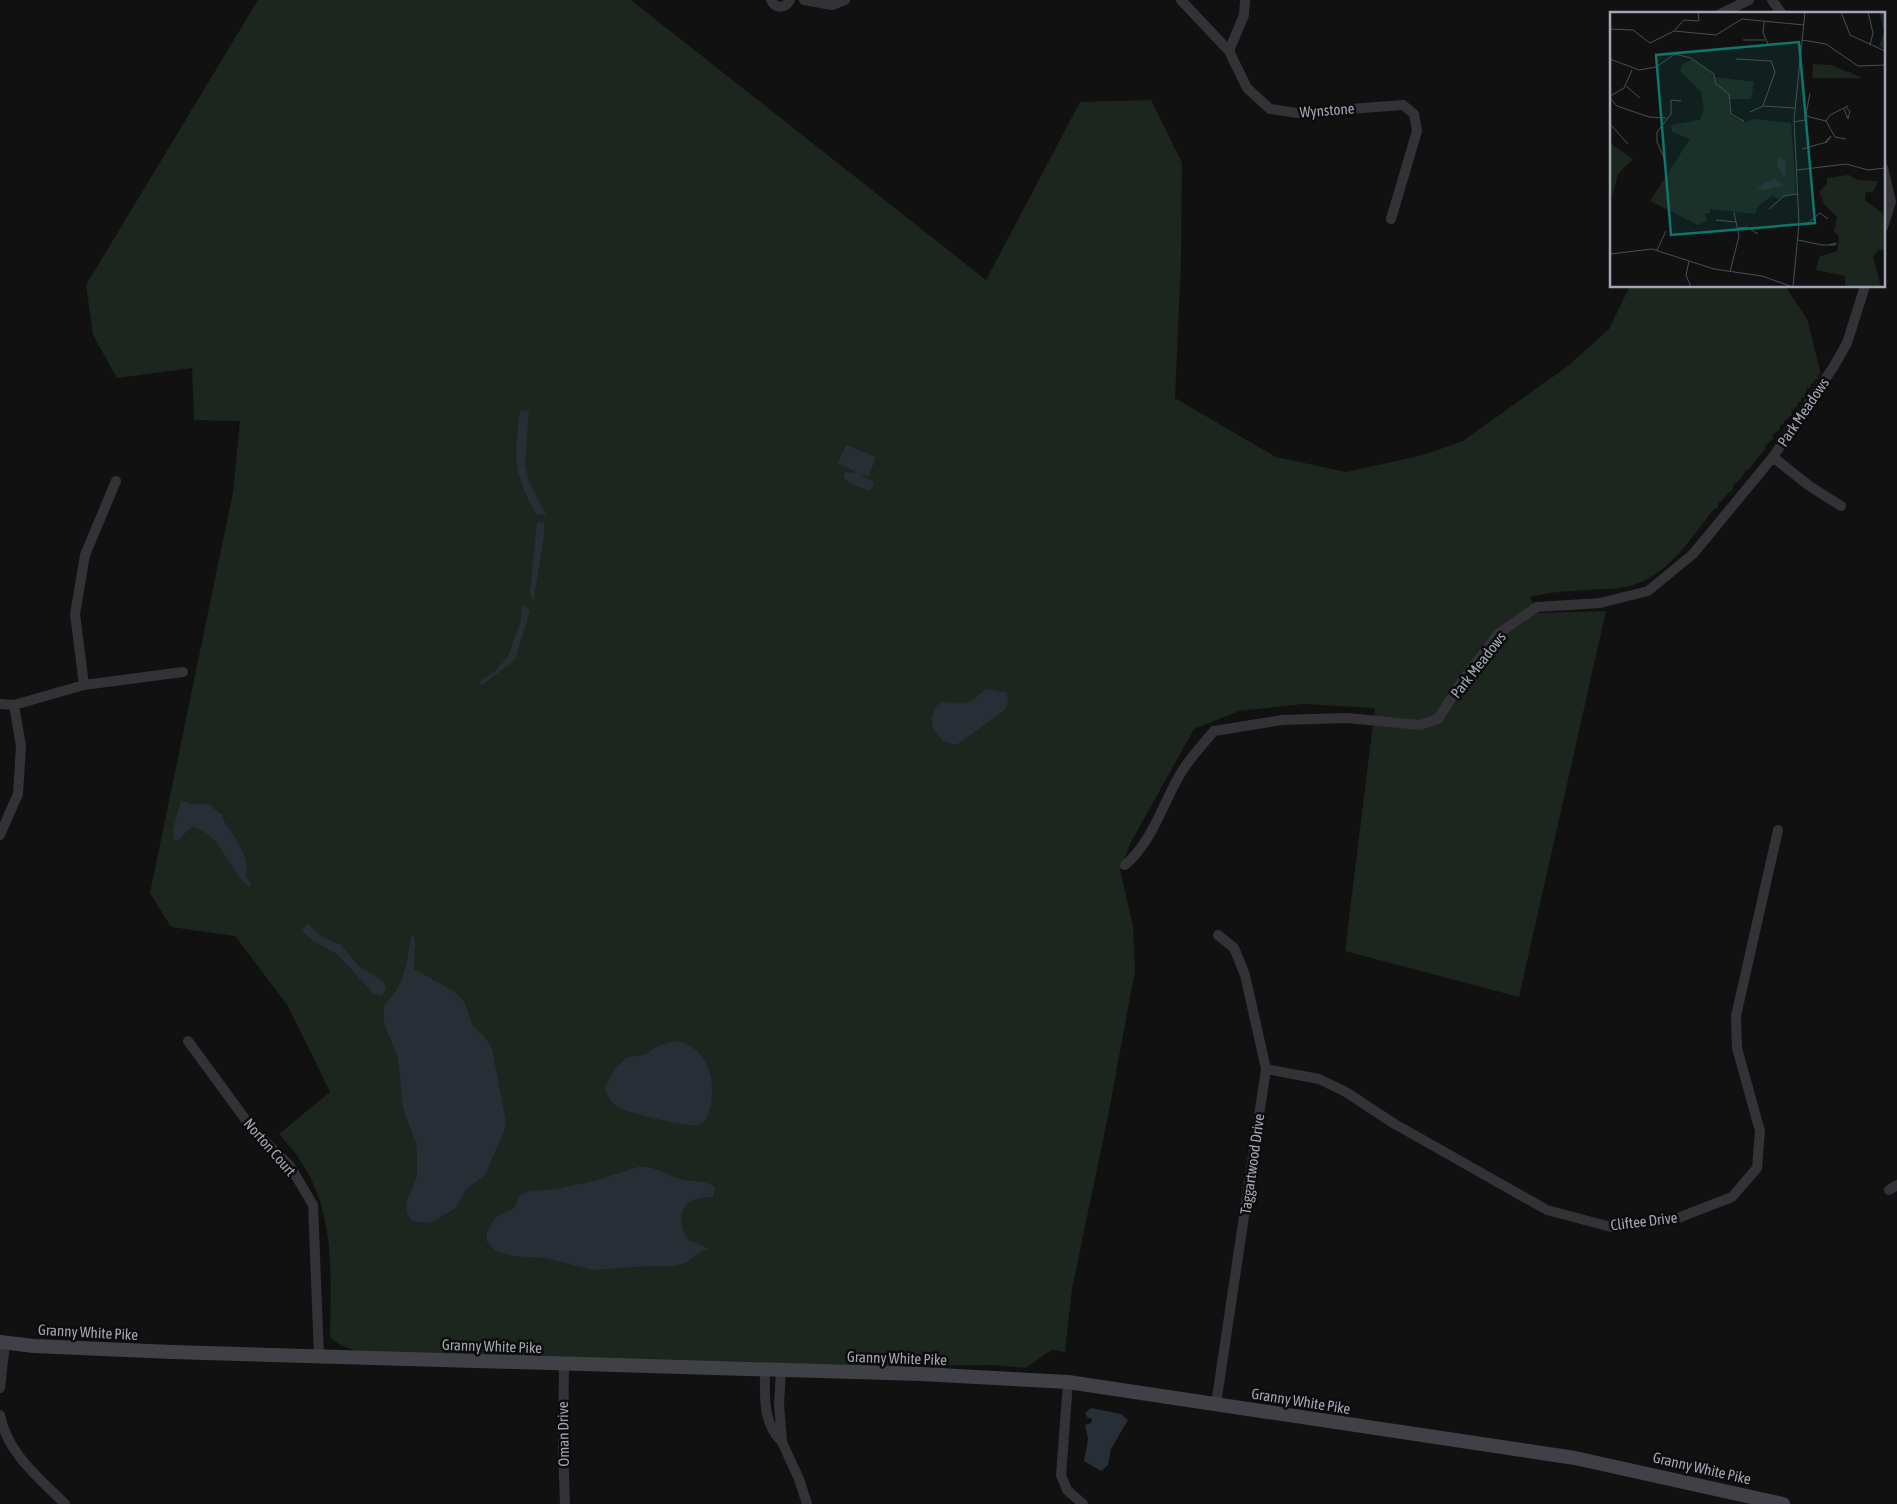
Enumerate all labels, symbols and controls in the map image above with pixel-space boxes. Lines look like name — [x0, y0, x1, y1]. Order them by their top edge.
inset map — [1610, 12, 1884, 288]
street label: Wynstone — [1299, 100, 1355, 120]
street label: Park Meadows — [1774, 374, 1832, 450]
street label: Park Meadows — [1447, 629, 1509, 701]
street label: Taggartwood Drive — [1237, 1112, 1268, 1215]
street label: Norton Court — [240, 1115, 300, 1179]
street label: Cliftee Drive — [1610, 1208, 1679, 1234]
street label: Granny White Pike — [38, 1321, 139, 1343]
street label: Granny White Pike — [442, 1336, 542, 1356]
street label: Granny White Pike — [847, 1348, 947, 1368]
street label: Granny White Pike — [1250, 1385, 1352, 1417]
street label: Oman Drive — [554, 1401, 572, 1467]
street label: Granny White Pike — [1651, 1448, 1753, 1488]

